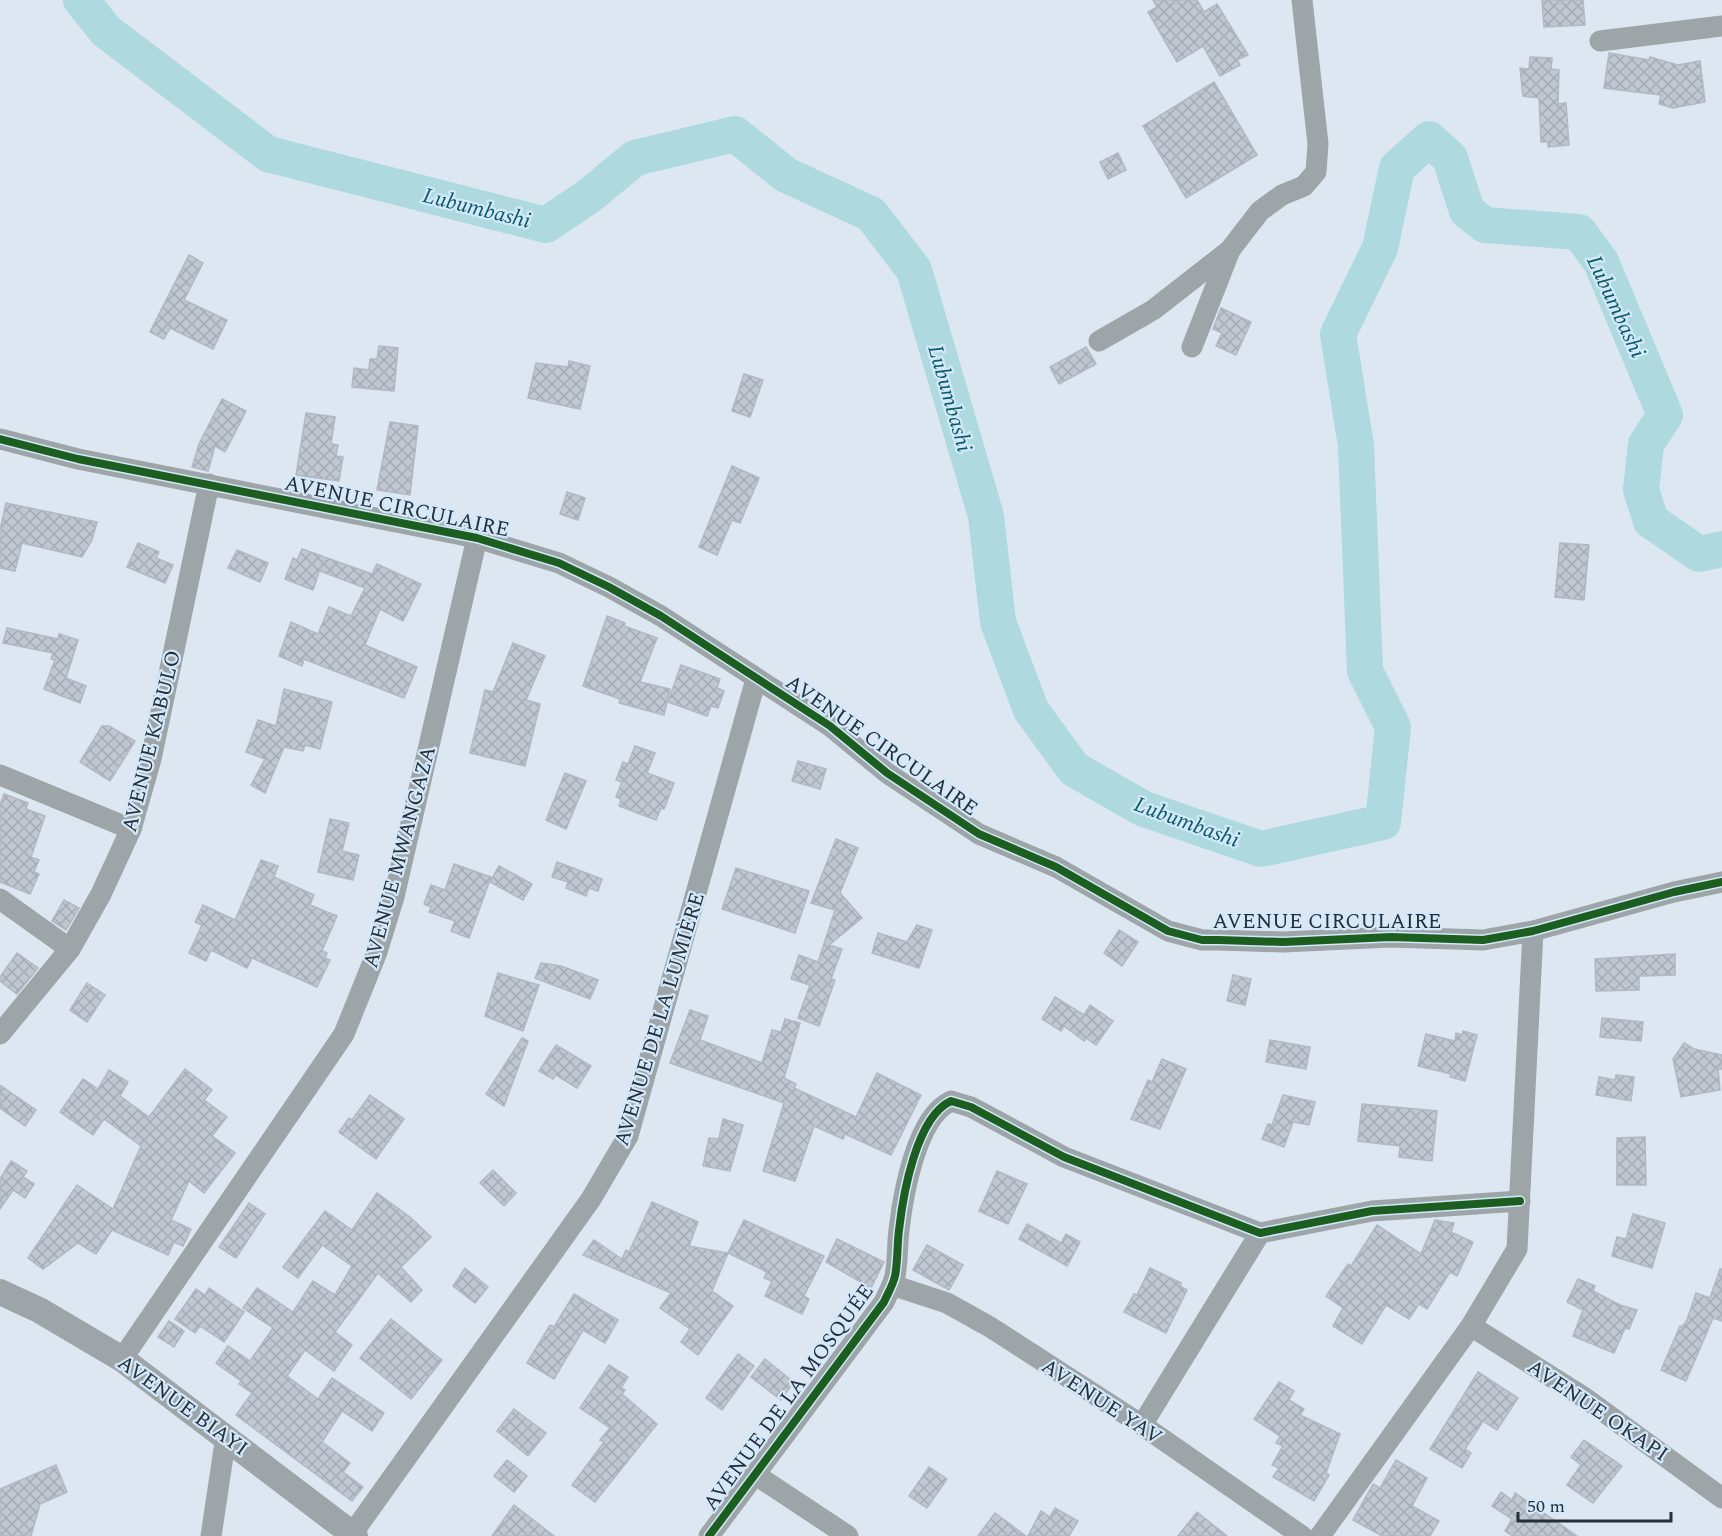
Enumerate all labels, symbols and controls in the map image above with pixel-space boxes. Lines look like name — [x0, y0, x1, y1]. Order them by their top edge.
water label: Lubumbashi — [419, 179, 534, 238]
water label: Lubumbashi — [1577, 250, 1654, 364]
water label: Lubumbashi — [918, 341, 981, 456]
street label: AVENUE CIRCULAIRE — [281, 468, 512, 546]
street label: AVENUE KABULO — [114, 647, 190, 836]
street label: AVENUE CIRCULAIRE — [778, 667, 984, 825]
street label: AVENUE MWANGAZA — [355, 742, 445, 972]
water label: Lubumbashi — [1129, 788, 1244, 857]
street label: AVENUE DE LA LUMIÈRE — [606, 888, 714, 1150]
street label: AVENUE CIRCULAIRE — [1212, 906, 1442, 938]
street label: AVENUE DE LA MOSQUÉE — [695, 1277, 882, 1518]
street label: AVENUE BIAYI — [110, 1347, 254, 1464]
street label: AVENUE YAV — [1035, 1351, 1168, 1453]
street label: AVENUE OKAPI — [1520, 1352, 1675, 1470]
scale bar — [1518, 1485, 1671, 1523]
text: 50 m — [1527, 1493, 1565, 1520]

